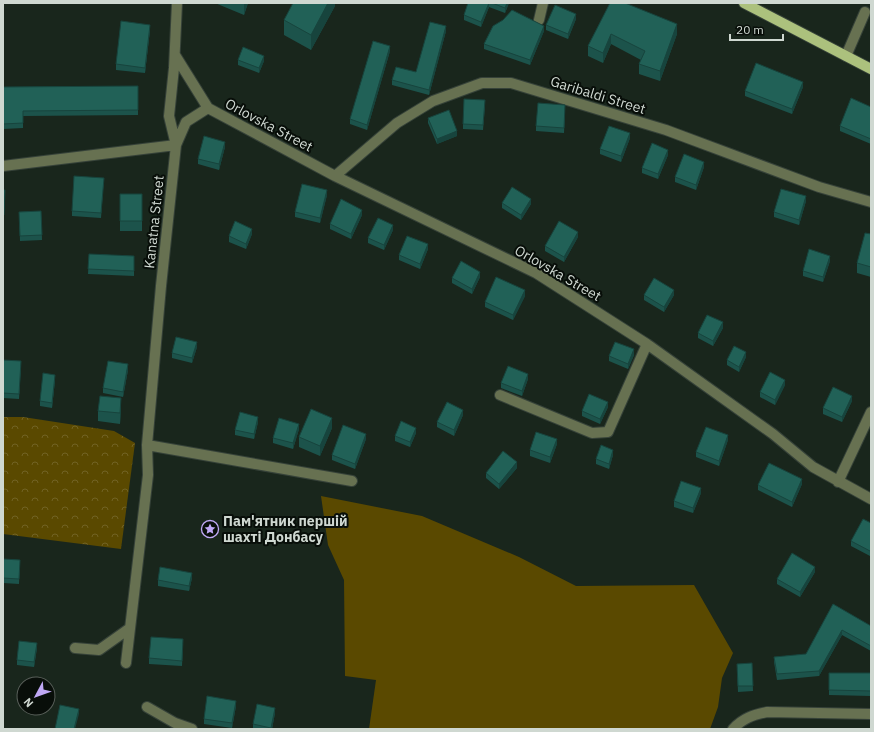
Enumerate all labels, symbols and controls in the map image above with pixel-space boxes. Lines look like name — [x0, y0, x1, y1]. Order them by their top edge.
scale bar — [730, 16, 783, 42]
text: 20 m — [736, 22, 764, 37]
street label: Garibaldi Street — [548, 72, 648, 118]
street label: Orlovska Street — [222, 94, 316, 156]
street label: Kanatna Street — [140, 174, 168, 269]
street label: Orlovska Street — [512, 241, 604, 305]
place label: Пам'ятник першій шахті Донбасу — [223, 512, 348, 546]
place icon: Пам'ятник першій шахті Донбасу — [200, 519, 220, 539]
north arrow — [16, 676, 56, 716]
text: N — [21, 695, 36, 710]

